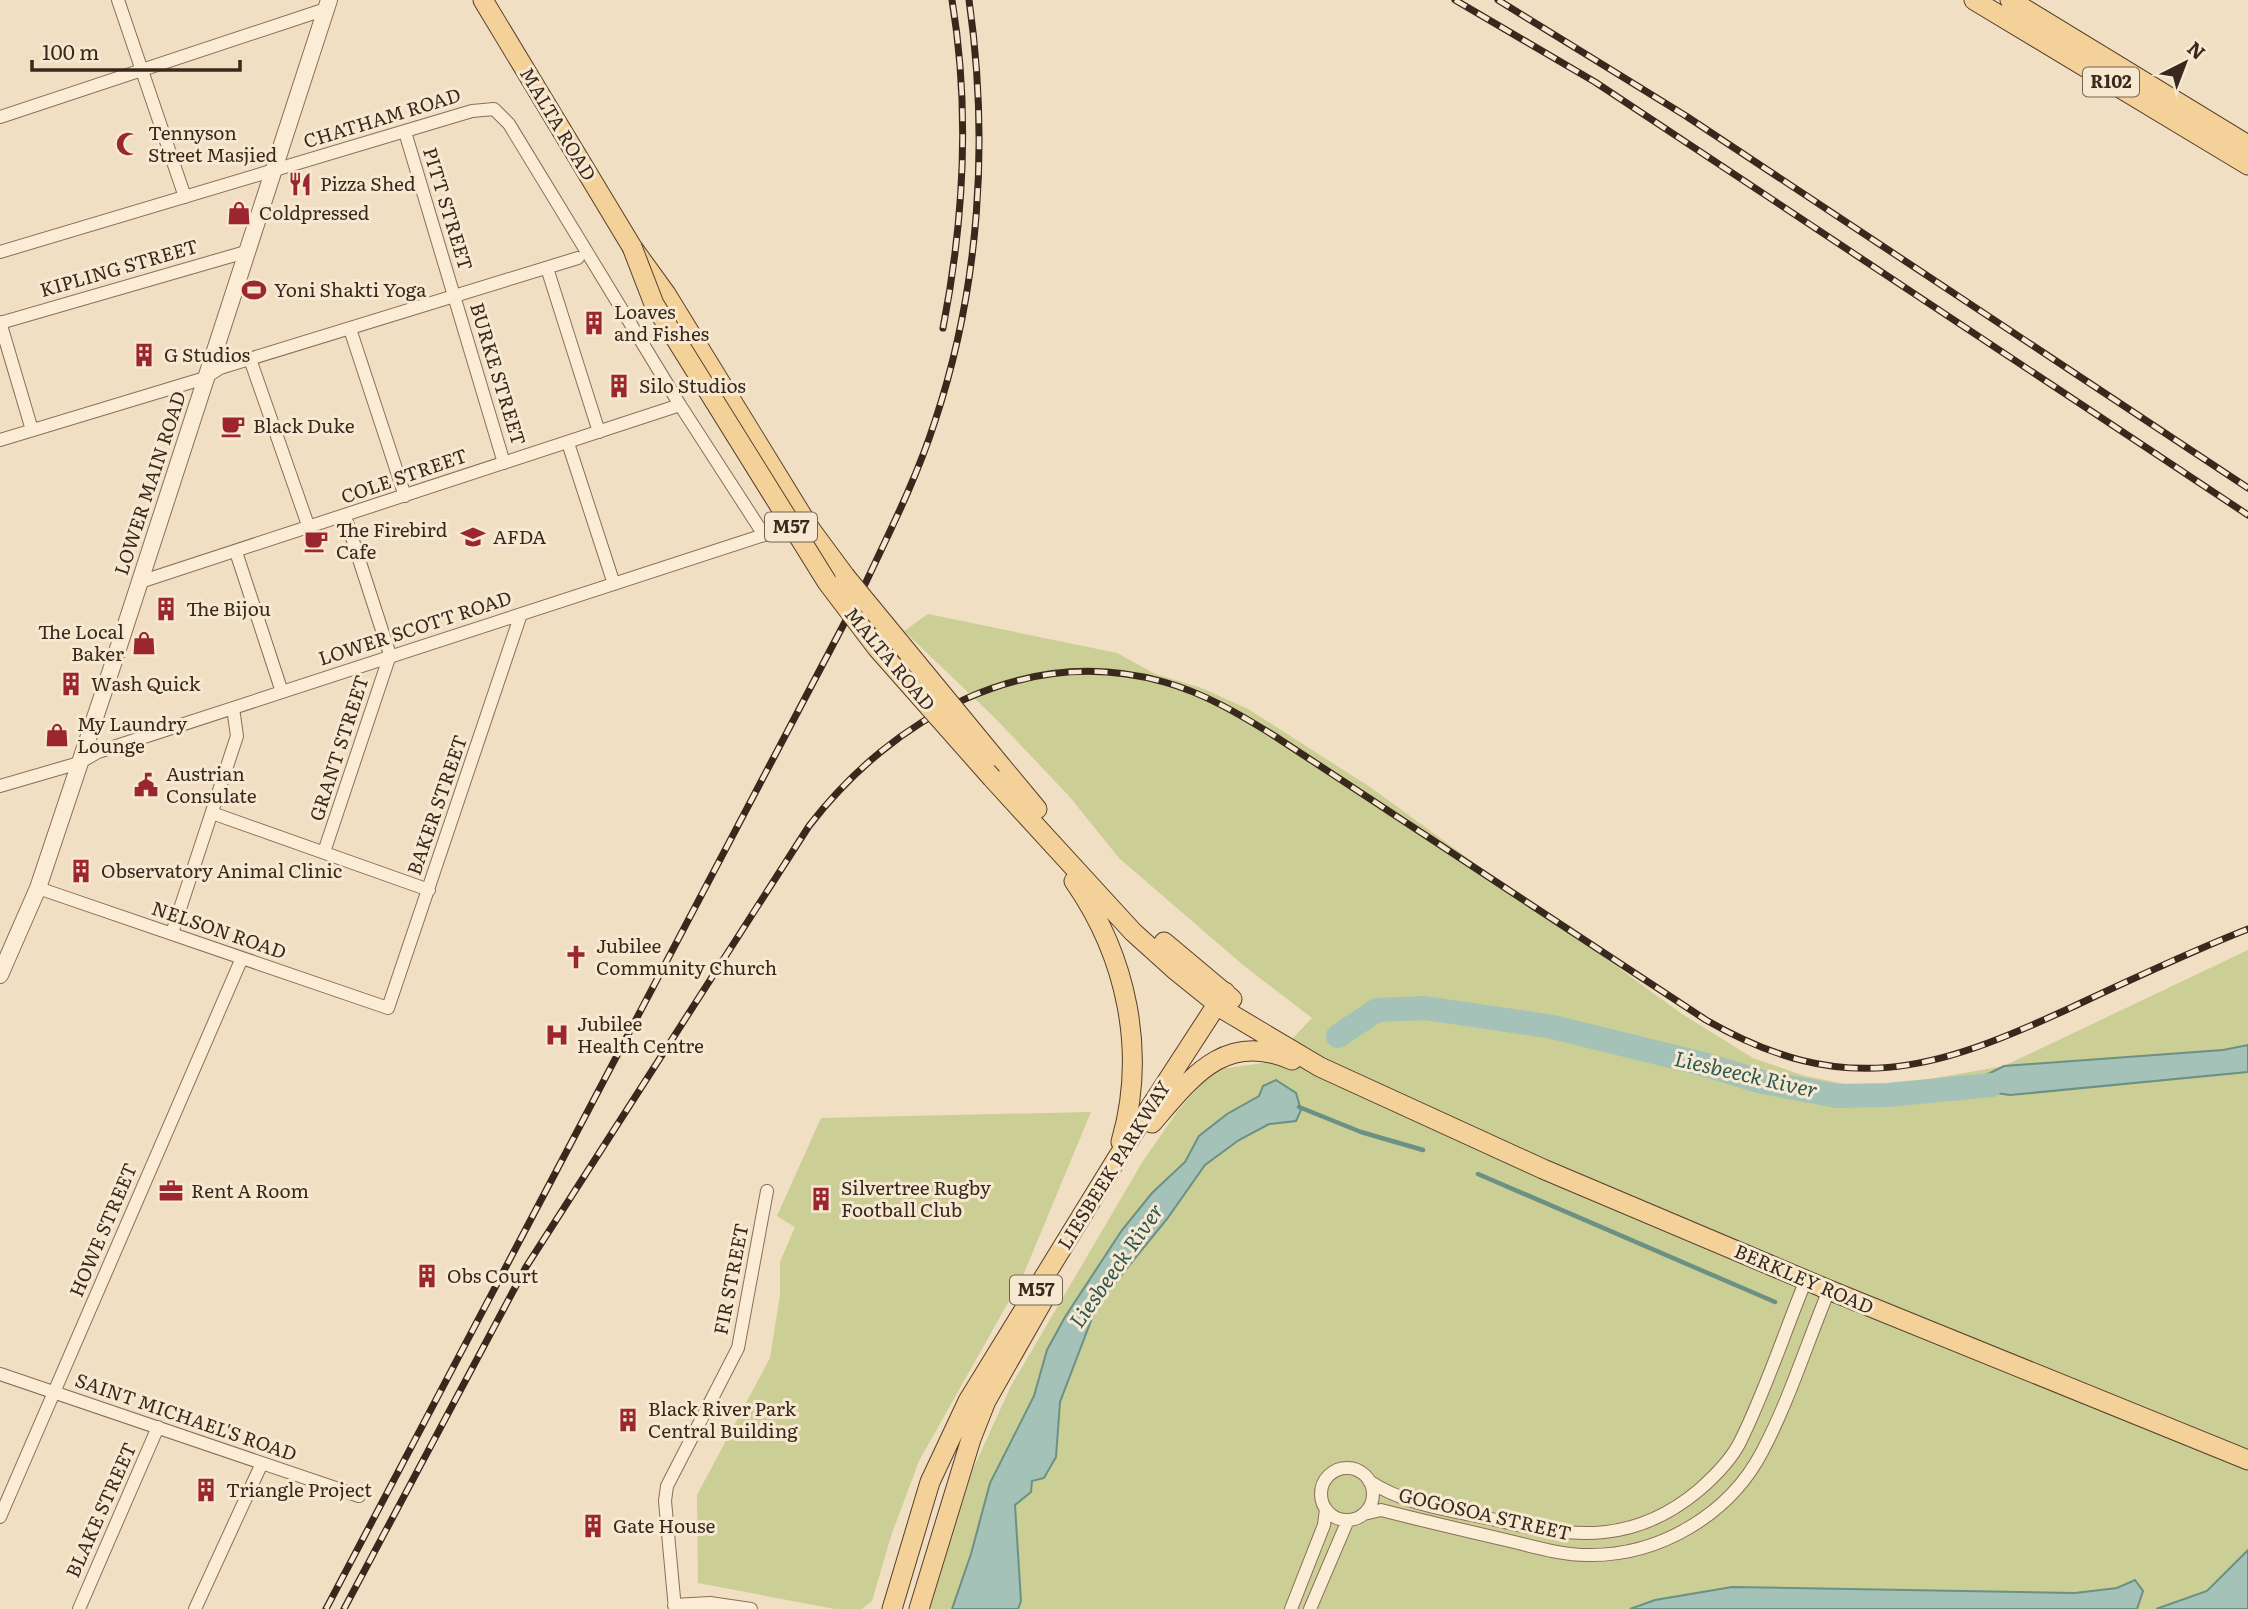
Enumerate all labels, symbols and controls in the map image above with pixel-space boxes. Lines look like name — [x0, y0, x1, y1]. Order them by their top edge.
scale bar — [32, 28, 240, 72]
north arrow — [2150, 28, 2220, 98]
text: N — [2182, 34, 2212, 65]
text: 100 m — [42, 35, 99, 66]
street label: MALTA ROAD — [514, 61, 604, 185]
road number: R102 — [2083, 68, 2139, 96]
street label: CHATHAM ROAD — [300, 80, 464, 154]
place label: Tennyson Street Masjied — [148, 118, 278, 168]
mosque icon: Tennyson Street Masjied — [114, 130, 142, 158]
street label: PITT STREET — [417, 144, 481, 274]
place label: Pizza Shed — [320, 169, 416, 197]
restaurant icon: Pizza Shed — [286, 170, 314, 198]
place label: Coldpressed — [259, 198, 370, 226]
shop icon: Coldpressed — [225, 199, 253, 227]
street label: KIPLING STREET — [36, 231, 201, 303]
place label: Yoni Shakti Yoga — [274, 275, 427, 303]
sports icon: Yoni Shakti Yoga — [240, 276, 268, 304]
place label: Loaves and Fishes — [614, 297, 709, 347]
street label: BURKE STREET — [464, 299, 534, 449]
building icon: Loaves and Fishes — [580, 309, 608, 337]
place label: G Studios — [164, 340, 251, 368]
building icon: G Studios — [130, 341, 158, 369]
place label: Silo Studios — [639, 371, 746, 399]
building icon: Silo Studios — [605, 372, 633, 400]
street label: LOWER MAIN ROAD — [106, 387, 192, 578]
place label: Black Duke — [253, 411, 355, 439]
cafe icon: Black Duke — [219, 412, 247, 440]
street label: COLE STREET — [337, 440, 471, 510]
road number: M57 — [765, 512, 817, 542]
place label: The Firebird Cafe — [336, 515, 448, 565]
place label: AFDA — [493, 522, 546, 550]
school or university icon: AFDA — [459, 523, 487, 551]
cafe icon: The Firebird Cafe — [302, 527, 330, 555]
street label: LOWER SCOTT ROAD — [315, 583, 515, 672]
place label: The Bijou — [186, 594, 271, 622]
building icon: The Bijou — [152, 595, 180, 623]
street label: MALTA ROAD — [839, 600, 943, 716]
place label: The Local Baker — [38, 617, 124, 667]
shop icon: The Local Baker — [130, 629, 158, 657]
place label: Wash Quick — [91, 669, 201, 697]
building icon: Wash Quick — [57, 670, 85, 698]
street label: GRANT STREET — [301, 671, 375, 824]
place label: My Laundry Lounge — [77, 709, 187, 759]
shop icon: My Laundry Lounge — [43, 721, 71, 749]
street label: BAKER STREET — [399, 731, 473, 879]
place label: Austrian Consulate — [166, 759, 257, 809]
public building icon: Austrian Consulate — [132, 771, 160, 799]
place label: Observatory Animal Clinic — [101, 856, 342, 884]
building icon: Observatory Animal Clinic — [67, 857, 95, 885]
street label: NELSON ROAD — [148, 893, 290, 965]
place label: Jubilee Community Church — [596, 931, 777, 981]
church icon: Jubilee Community Church — [562, 943, 590, 971]
place label: Jubilee Health Centre — [577, 1009, 704, 1059]
hospital icon: Jubilee Health Centre — [543, 1021, 571, 1049]
water label: Liesbeeck River — [1672, 1041, 1821, 1104]
street label: LIESBEEK PARKWAY — [1050, 1074, 1177, 1254]
street label: HOWE STREET — [61, 1158, 143, 1301]
place label: Silvertree Rugby Football Club — [841, 1173, 991, 1223]
place label: Rent A Room — [191, 1176, 309, 1204]
office icon: Rent A Room — [157, 1177, 185, 1205]
building icon: Silvertree Rugby Football Club — [807, 1185, 835, 1213]
water label: Liesbeeck River — [1060, 1196, 1170, 1333]
street label: FIR STREET — [705, 1220, 755, 1337]
street label: BERKLEY ROAD — [1730, 1236, 1878, 1320]
place label: Obs Court — [447, 1261, 538, 1289]
building icon: Obs Court — [413, 1262, 441, 1290]
road number: M57 — [1010, 1275, 1062, 1304]
street label: SAINT MICHAEL'S ROAD — [72, 1365, 301, 1467]
place label: Black River Park Central Building — [648, 1394, 798, 1444]
building icon: Black River Park Central Building — [614, 1406, 642, 1434]
street label: BLAKE STREET — [58, 1438, 142, 1582]
place label: Triangle Project — [226, 1475, 372, 1503]
building icon: Triangle Project — [192, 1476, 220, 1504]
street label: GOGOSOA STREET — [1396, 1480, 1574, 1547]
place label: Gate House — [613, 1511, 716, 1539]
building icon: Gate House — [579, 1512, 607, 1540]

